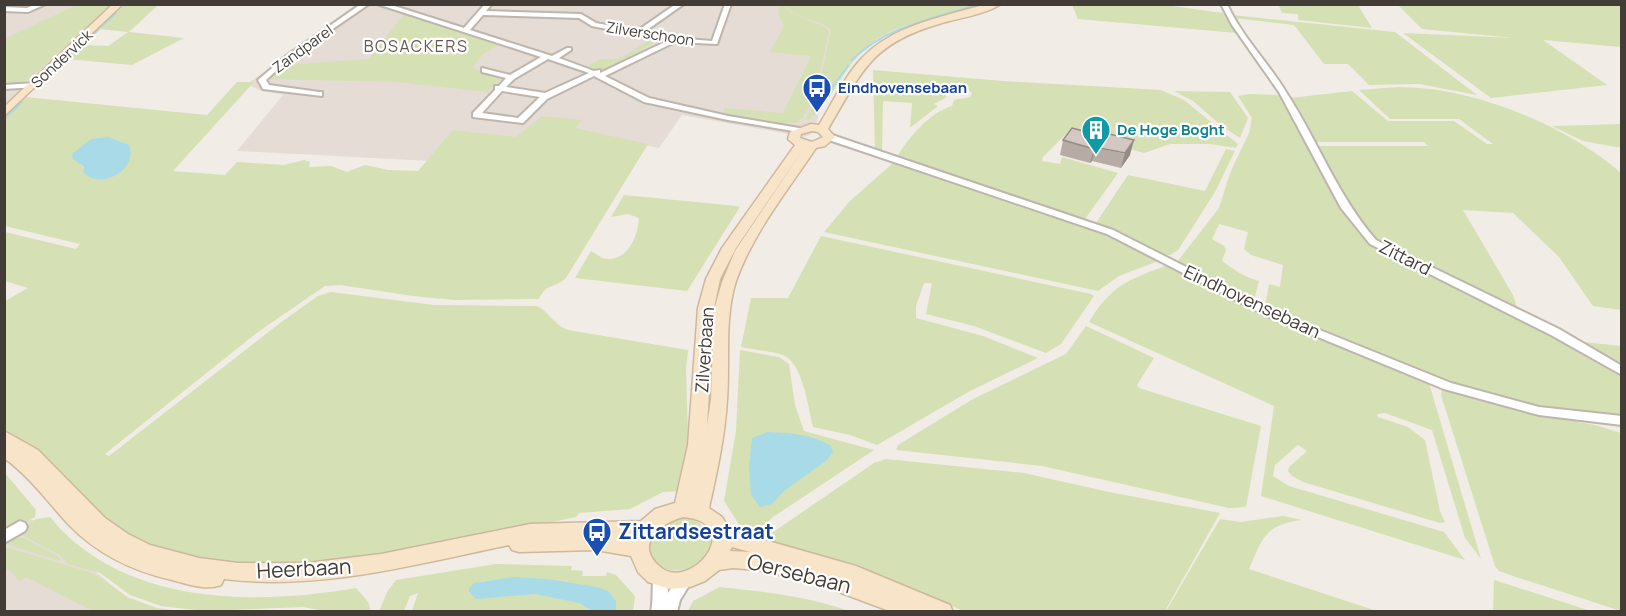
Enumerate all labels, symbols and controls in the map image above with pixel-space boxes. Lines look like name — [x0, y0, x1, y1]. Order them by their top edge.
street label: Zilverschoon — [604, 16, 696, 51]
street label: Zandparel — [268, 20, 337, 78]
street label: Sondervick — [26, 24, 97, 93]
district label: BOSACKERS — [364, 35, 468, 57]
bus stop icon: Eindhovensebaan — [801, 72, 833, 114]
place label: Eindhovensebaan — [838, 77, 967, 98]
building icon: De Hoge Boght — [1080, 114, 1112, 156]
place label: De Hoge Boght — [1117, 119, 1225, 140]
street label: Zittard — [1375, 234, 1436, 280]
street label: Eindhovensebaan — [1180, 259, 1324, 343]
street label: Zilverbaan — [689, 306, 719, 394]
bus stop icon: Zittardsestraat — [581, 516, 613, 558]
place label: Zittardsestraat — [618, 517, 774, 545]
street label: Oersebaan — [744, 547, 854, 599]
street label: Heerbaan — [256, 552, 352, 584]

